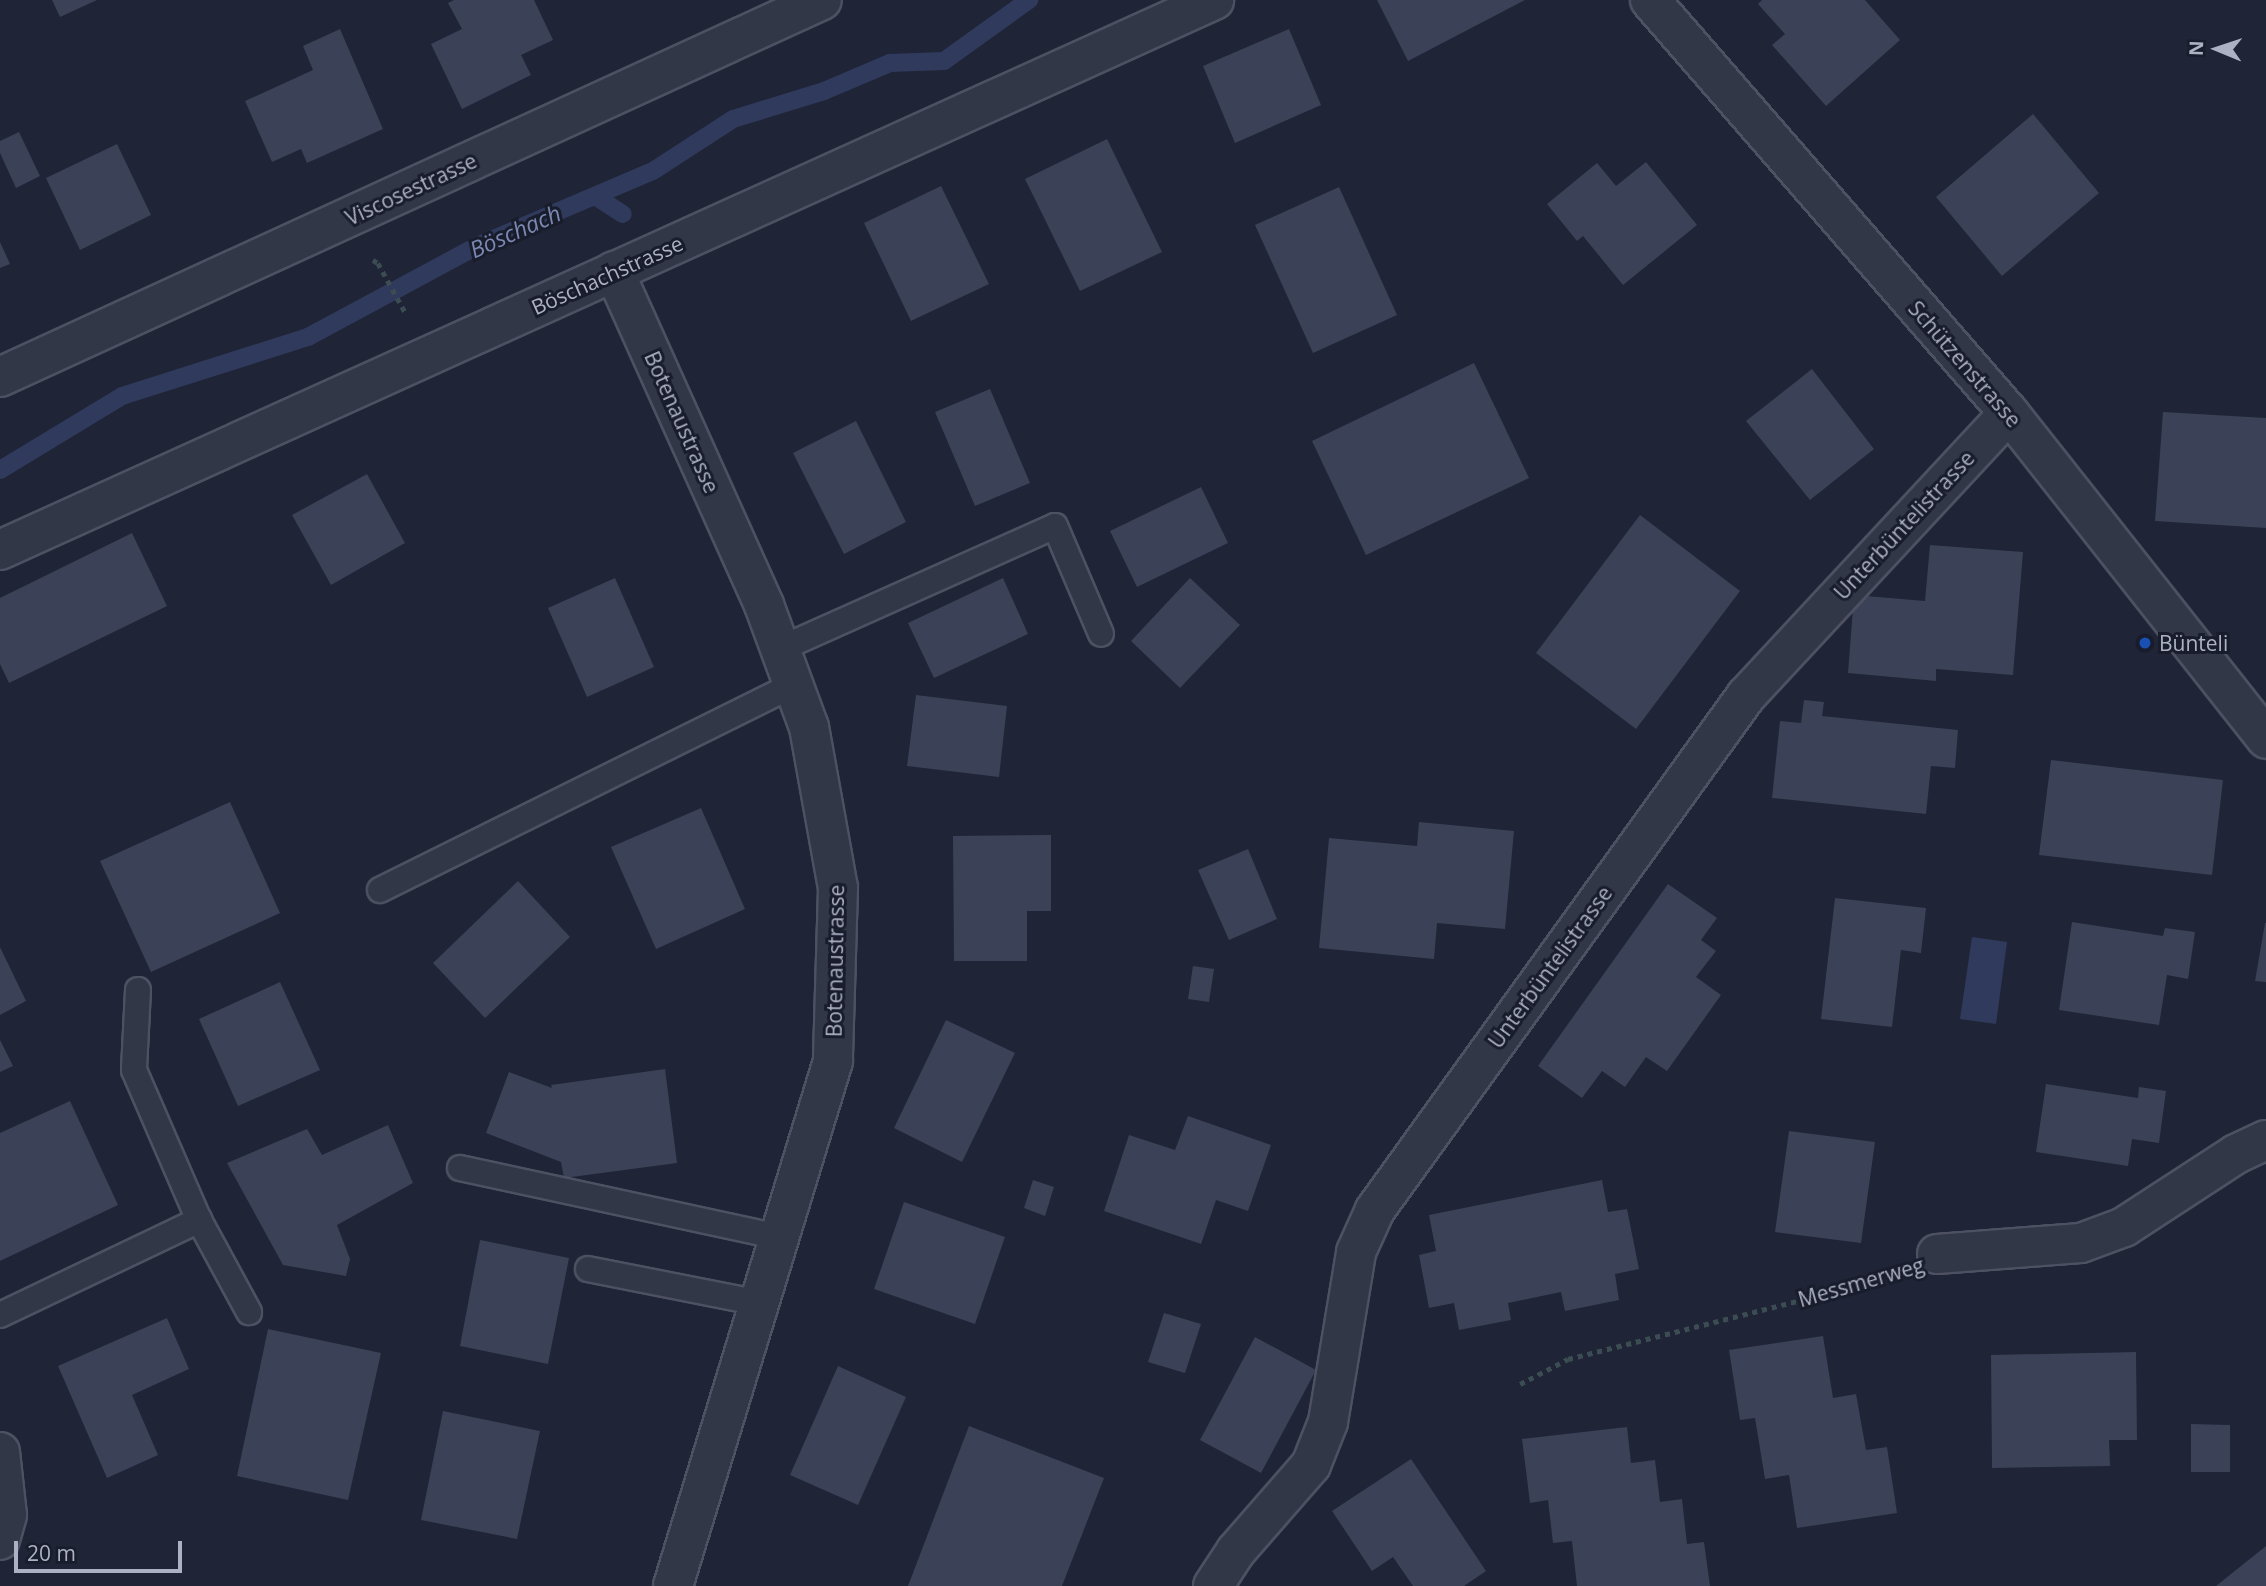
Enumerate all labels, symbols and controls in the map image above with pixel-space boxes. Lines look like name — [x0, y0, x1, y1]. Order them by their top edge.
north arrow — [2182, 14, 2252, 84]
text: N — [2183, 40, 2209, 56]
street label: Viscosestrasse — [341, 148, 481, 230]
water label: Böschach — [465, 199, 565, 263]
street label: Böschachstrasse — [527, 230, 687, 320]
street label: Schützenstrasse — [1903, 296, 2027, 432]
street label: Botenaustrasse — [639, 347, 725, 497]
street label: Unterbüntelistrasse — [1829, 445, 1979, 605]
place label: Bünteli — [2159, 630, 2228, 656]
marker: Bünteli — [2137, 635, 2153, 651]
street label: Unterbüntelistrasse — [1483, 881, 1617, 1053]
street label: Botenaustrasse — [821, 885, 849, 1037]
street label: Messmerweg — [1795, 1252, 1927, 1312]
scale bar — [18, 1526, 186, 1570]
text: 20 m — [27, 1539, 76, 1567]

